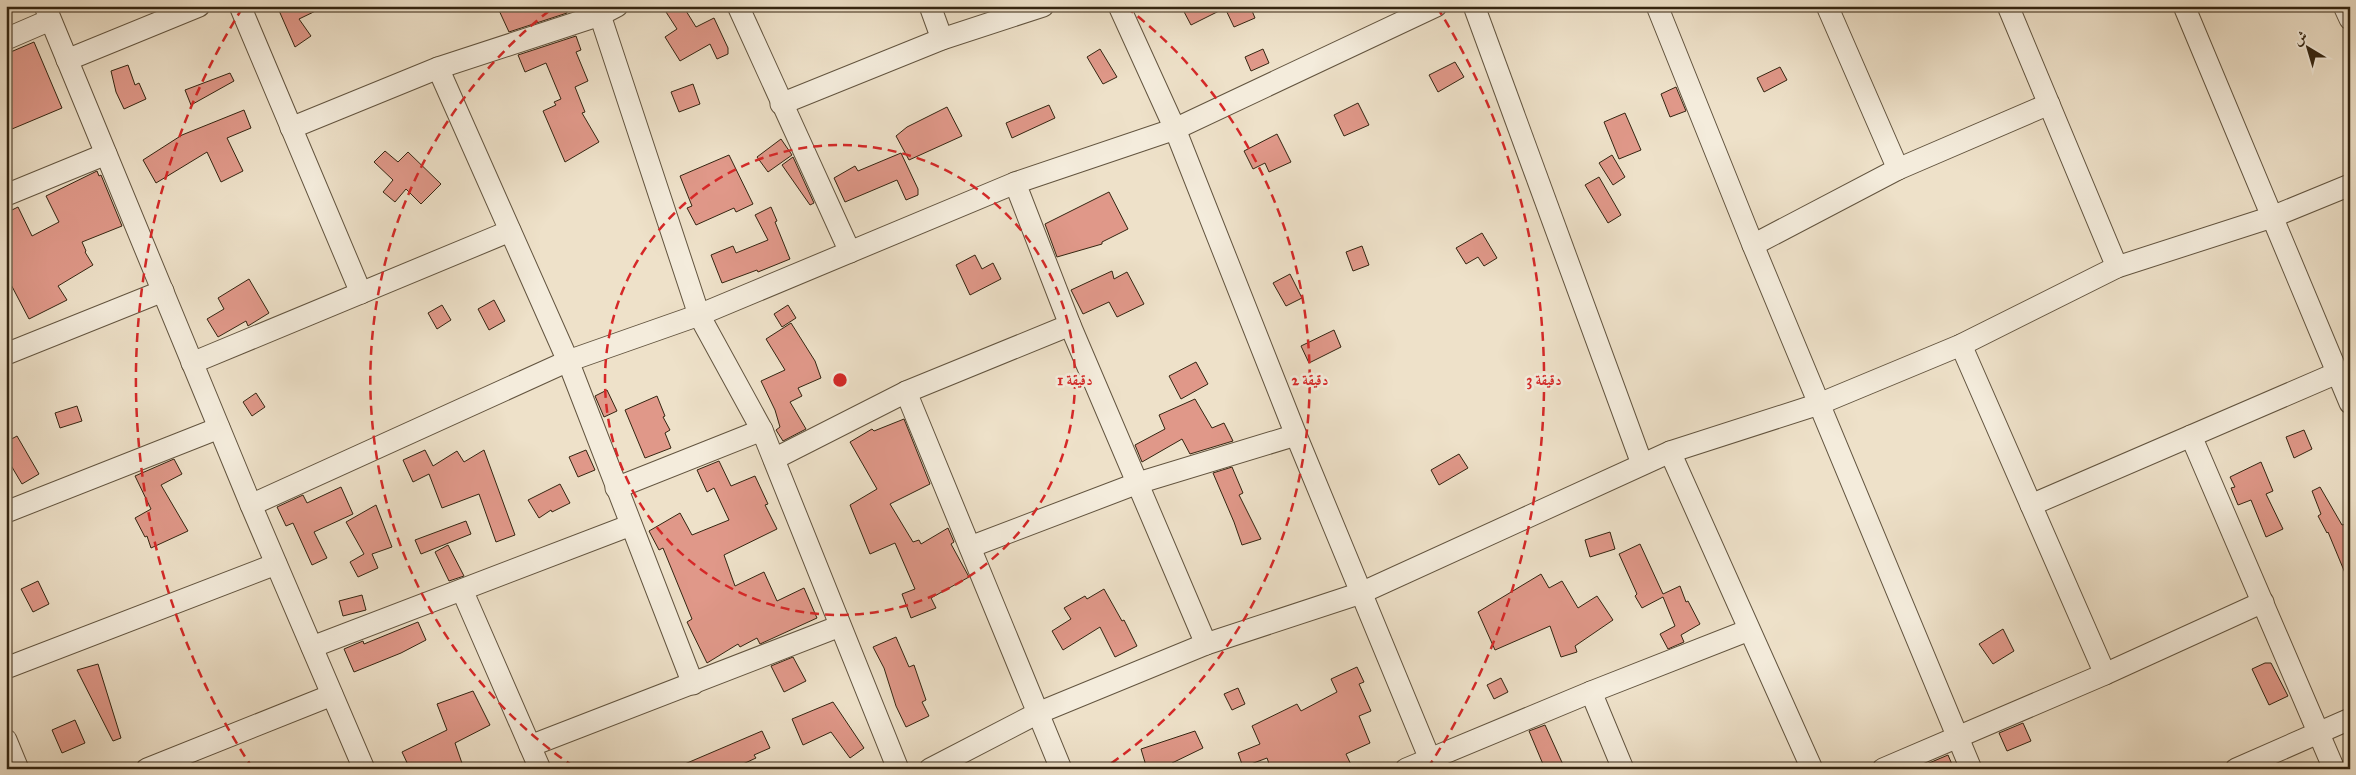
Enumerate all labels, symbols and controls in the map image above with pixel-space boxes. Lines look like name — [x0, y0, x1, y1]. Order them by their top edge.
north arrow — [2284, 22, 2334, 72]
text: ش — [2290, 27, 2311, 49]
centre of rings — [831, 371, 849, 389]
text: 1 دقيقة — [1057, 371, 1093, 389]
text: 2 دقيقة — [1292, 371, 1328, 389]
text: 3 دقيقة — [1526, 371, 1562, 390]

